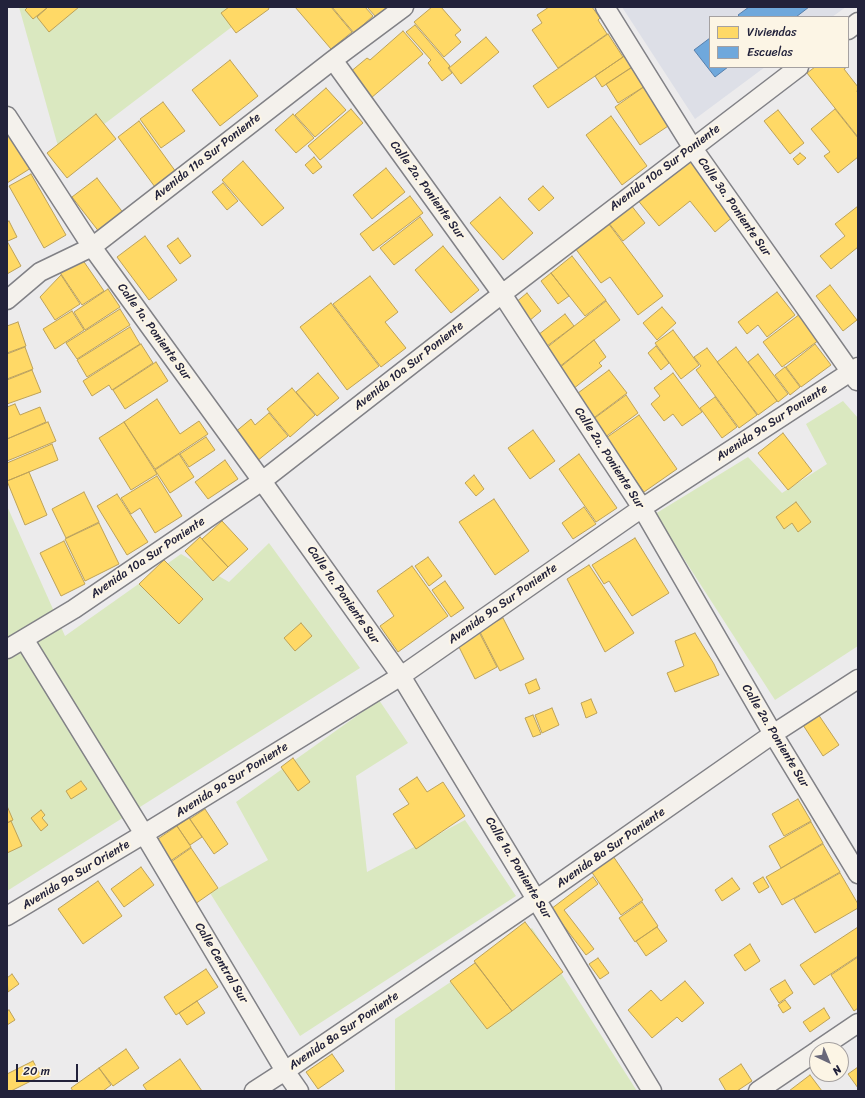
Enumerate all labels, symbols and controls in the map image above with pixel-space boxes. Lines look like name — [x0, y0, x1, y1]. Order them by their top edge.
legend — [709, 16, 849, 68]
text: Viviendas — [747, 21, 796, 43]
text: Escuelas — [747, 41, 793, 63]
street label: Avenida 11a Sur Poniente — [150, 110, 264, 204]
street label: Avenida 10a Sur Poniente — [607, 122, 723, 214]
street label: Calle 2a. Poniente Sur — [387, 138, 467, 242]
street label: Calle 3a. Poniente Sur — [694, 155, 774, 259]
street label: Calle 1a. Poniente Sur — [114, 281, 194, 383]
street label: Avenida 10a Sur Poniente — [351, 319, 467, 413]
street label: Avenida 9a Sur Poniente — [714, 382, 830, 464]
street label: Calle 2a. Poniente Sur — [571, 405, 647, 511]
street label: Avenida 10a Sur Poniente — [88, 514, 208, 602]
street label: Calle 1a. Poniente Sur — [304, 543, 382, 647]
street label: Avenida 9a Sur Poniente — [446, 561, 560, 647]
street label: Calle 2a. Poniente Sur — [739, 682, 811, 790]
street label: Avenida 9a Sur Poniente — [173, 740, 291, 820]
street label: Avenida 8a Sur Poniente — [554, 805, 668, 891]
street label: Calle 1a. Poniente Sur — [482, 815, 554, 921]
street label: Avenida 9a Sur Oriente — [20, 837, 132, 913]
street label: Calle Central Sur — [191, 920, 251, 1006]
street label: Avenida 8a Sur Poniente — [286, 989, 402, 1073]
north arrow — [809, 1042, 849, 1082]
scale bar — [18, 1056, 80, 1082]
text: 20 m — [23, 1060, 50, 1082]
text: N — [828, 1061, 846, 1080]

